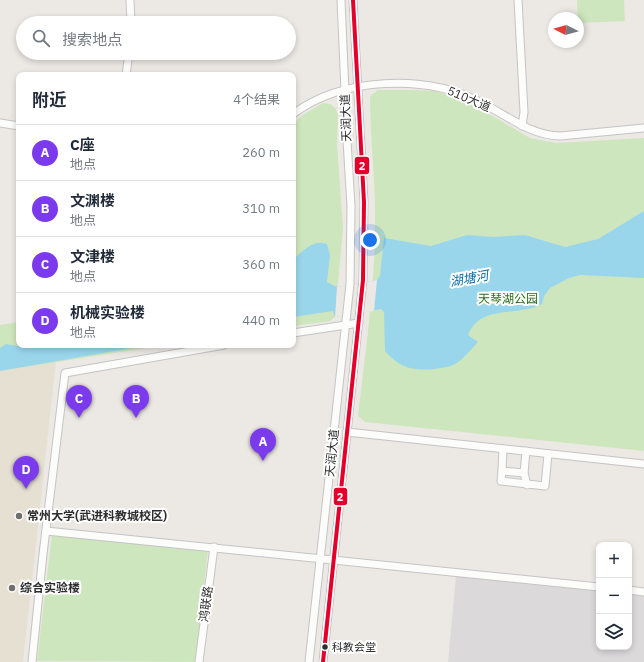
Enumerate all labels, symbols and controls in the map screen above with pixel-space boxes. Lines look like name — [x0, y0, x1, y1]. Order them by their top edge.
north arrow — [548, 12, 584, 48]
search box — [16, 16, 296, 60]
icon: search — [30, 27, 52, 49]
text: 搜索地点 — [62, 30, 122, 49]
street label: 510大道 — [445, 83, 493, 114]
text: 附近 — [32, 89, 66, 111]
text: 4个结果 — [233, 91, 280, 108]
street label: 天润大道 — [337, 94, 354, 142]
text: C座 — [70, 135, 95, 154]
text: A — [41, 144, 49, 161]
text: 260 m — [242, 144, 280, 161]
text: 地点 — [70, 156, 96, 173]
line badge: 2 — [354, 156, 370, 175]
text: 2 — [359, 159, 366, 173]
text: 文渊楼 — [70, 191, 115, 210]
text: B — [41, 200, 49, 217]
text: 310 m — [242, 200, 280, 217]
text: 地点 — [70, 212, 96, 229]
your location — [360, 230, 380, 250]
text: 文津楼 — [70, 247, 115, 266]
text: C — [41, 256, 49, 273]
text: 360 m — [242, 256, 280, 273]
water label: 湖塘河 — [448, 266, 493, 290]
text: 地点 — [70, 268, 96, 285]
park label: 天琴湖公园 — [478, 291, 538, 306]
text: 机械实验楼 — [70, 303, 145, 322]
text: D — [40, 312, 50, 329]
text: 440 m — [242, 312, 280, 329]
text: 地点 — [70, 324, 96, 341]
pin: C — [66, 385, 92, 418]
pin: B — [123, 385, 149, 418]
pin: A — [250, 428, 276, 461]
street label: 天润大道 — [322, 428, 341, 478]
pin: D — [13, 456, 39, 489]
line badge: 2 — [333, 487, 348, 506]
text: 2 — [337, 490, 344, 504]
place label: 常州大学(武进科教城校区) — [27, 508, 167, 523]
marker: 常州大学(武进科教城校区) — [14, 511, 24, 521]
map controls — [596, 542, 632, 650]
button: + — [596, 542, 632, 578]
button: − — [596, 578, 632, 614]
place label: 综合实验楼 — [20, 580, 80, 595]
marker: 综合实验楼 — [7, 583, 17, 593]
street label: 鸿联路 — [196, 585, 215, 623]
button: layers — [596, 614, 632, 650]
place label: 科教会堂 — [332, 640, 376, 654]
marker: 科教会堂 — [320, 642, 330, 652]

